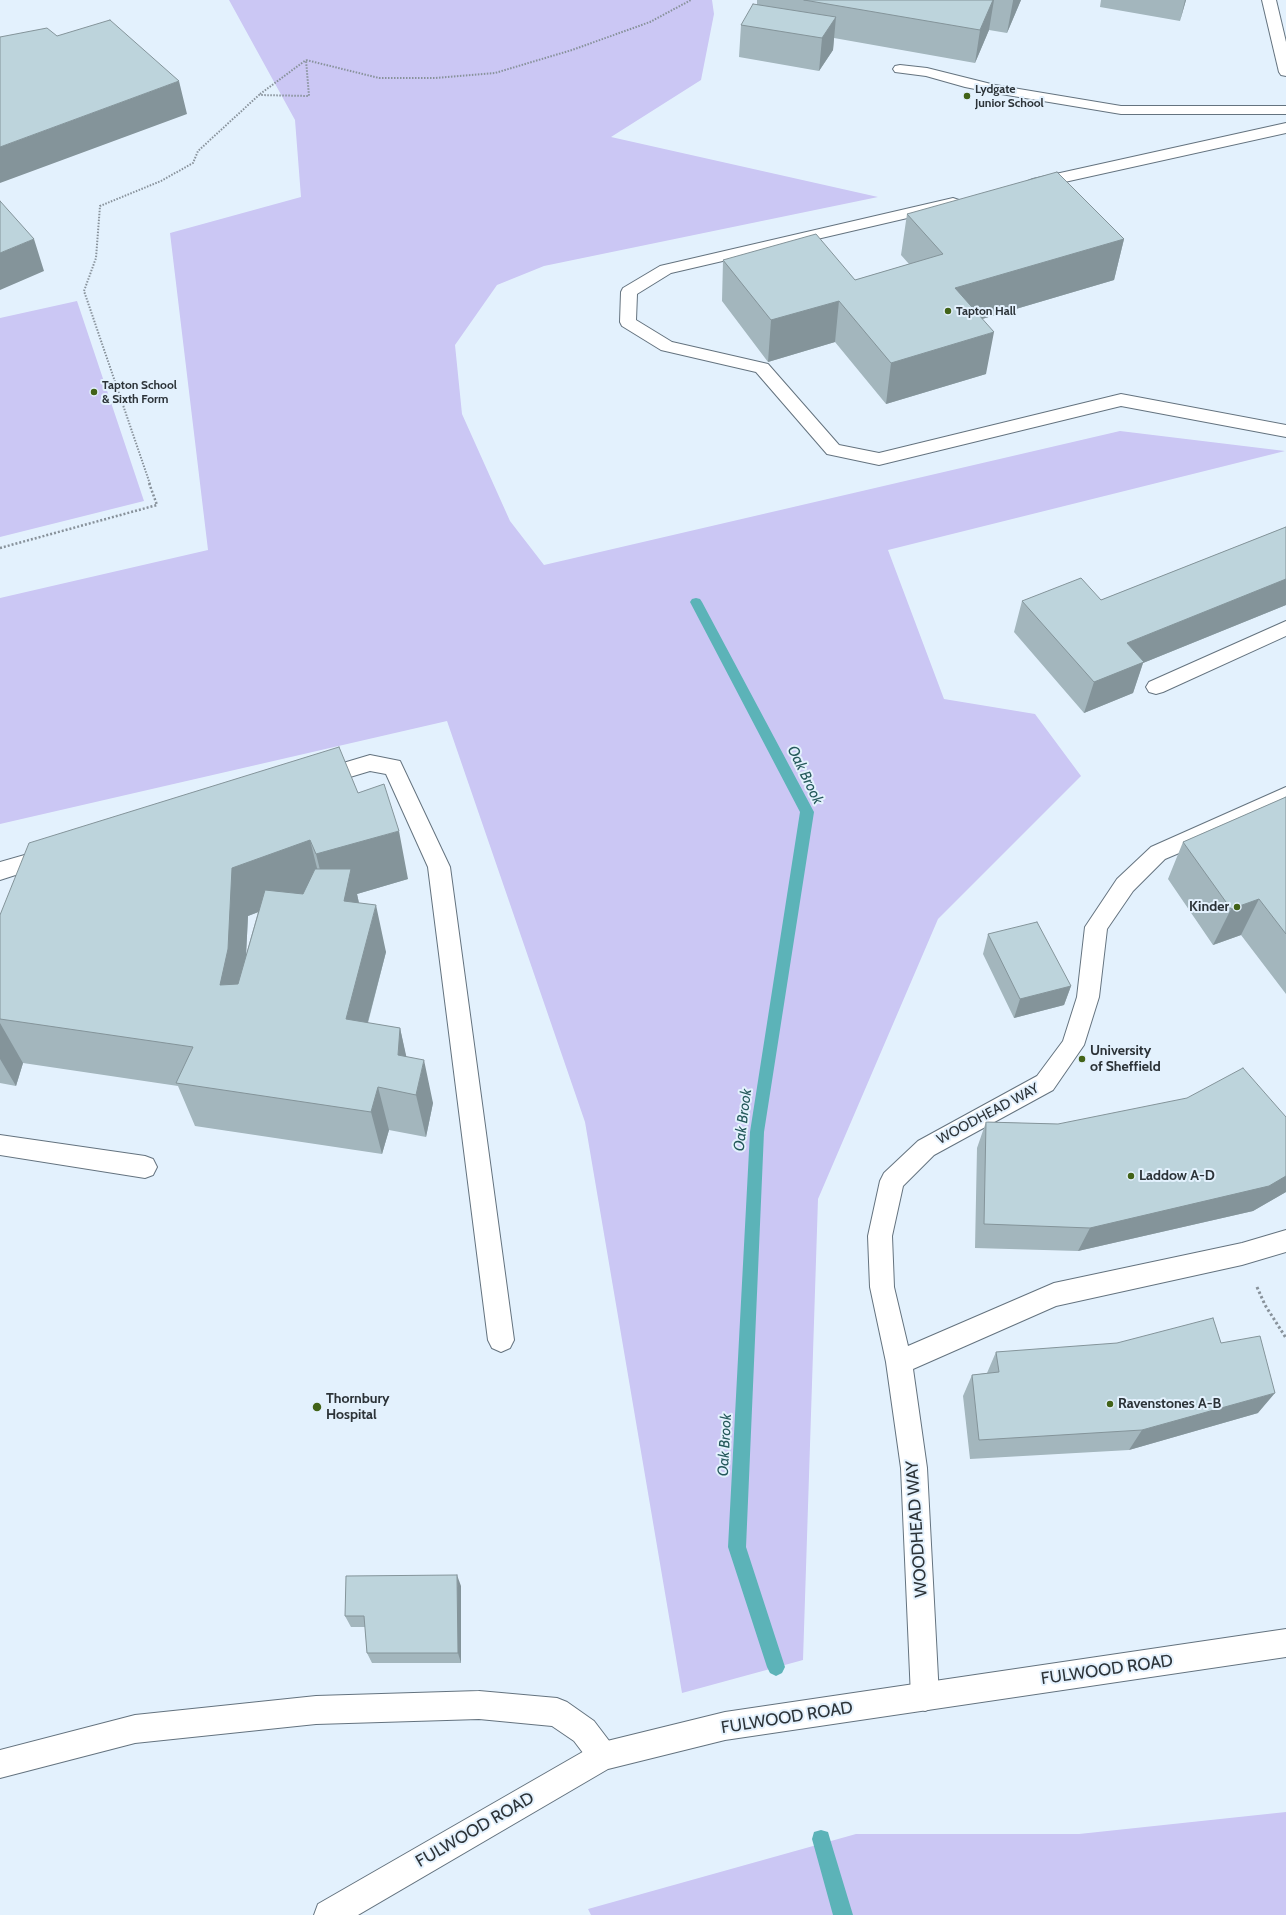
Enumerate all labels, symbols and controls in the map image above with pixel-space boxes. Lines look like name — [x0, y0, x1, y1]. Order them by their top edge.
place label: Lydgate Junior School — [975, 82, 1044, 110]
marker: Lydgate Junior School — [962, 91, 972, 101]
place label: Tapton Hall — [956, 304, 1016, 318]
marker: Tapton Hall — [943, 306, 953, 316]
place label: Tapton School & Sixth Form — [102, 378, 177, 406]
marker: Tapton School & Sixth Form — [89, 387, 99, 397]
water label: Oak Brook — [783, 743, 827, 807]
place label: Kinder — [1189, 899, 1229, 915]
marker: Kinder — [1232, 902, 1242, 912]
place label: University of Sheffield — [1090, 1043, 1161, 1076]
marker: University of Sheffield — [1077, 1054, 1087, 1064]
street label: WOODHEAD WAY — [934, 1080, 1042, 1148]
water label: Oak Brook — [730, 1088, 756, 1152]
place label: Laddow A-D — [1139, 1168, 1215, 1184]
marker: Laddow A-D — [1126, 1171, 1136, 1181]
place label: Thornbury Hospital — [326, 1391, 390, 1424]
place label: Ravenstones A-B — [1118, 1396, 1221, 1412]
marker: Ravenstones A-B — [1105, 1399, 1115, 1409]
marker: Thornbury Hospital — [311, 1401, 323, 1413]
water label: Oak Brook — [714, 1413, 736, 1477]
street label: WOODHEAD WAY — [902, 1460, 932, 1598]
street label: FULWOOD ROAD — [1040, 1651, 1174, 1689]
street label: FULWOOD ROAD — [720, 1698, 854, 1738]
street label: FULWOOD ROAD — [412, 1788, 538, 1872]

